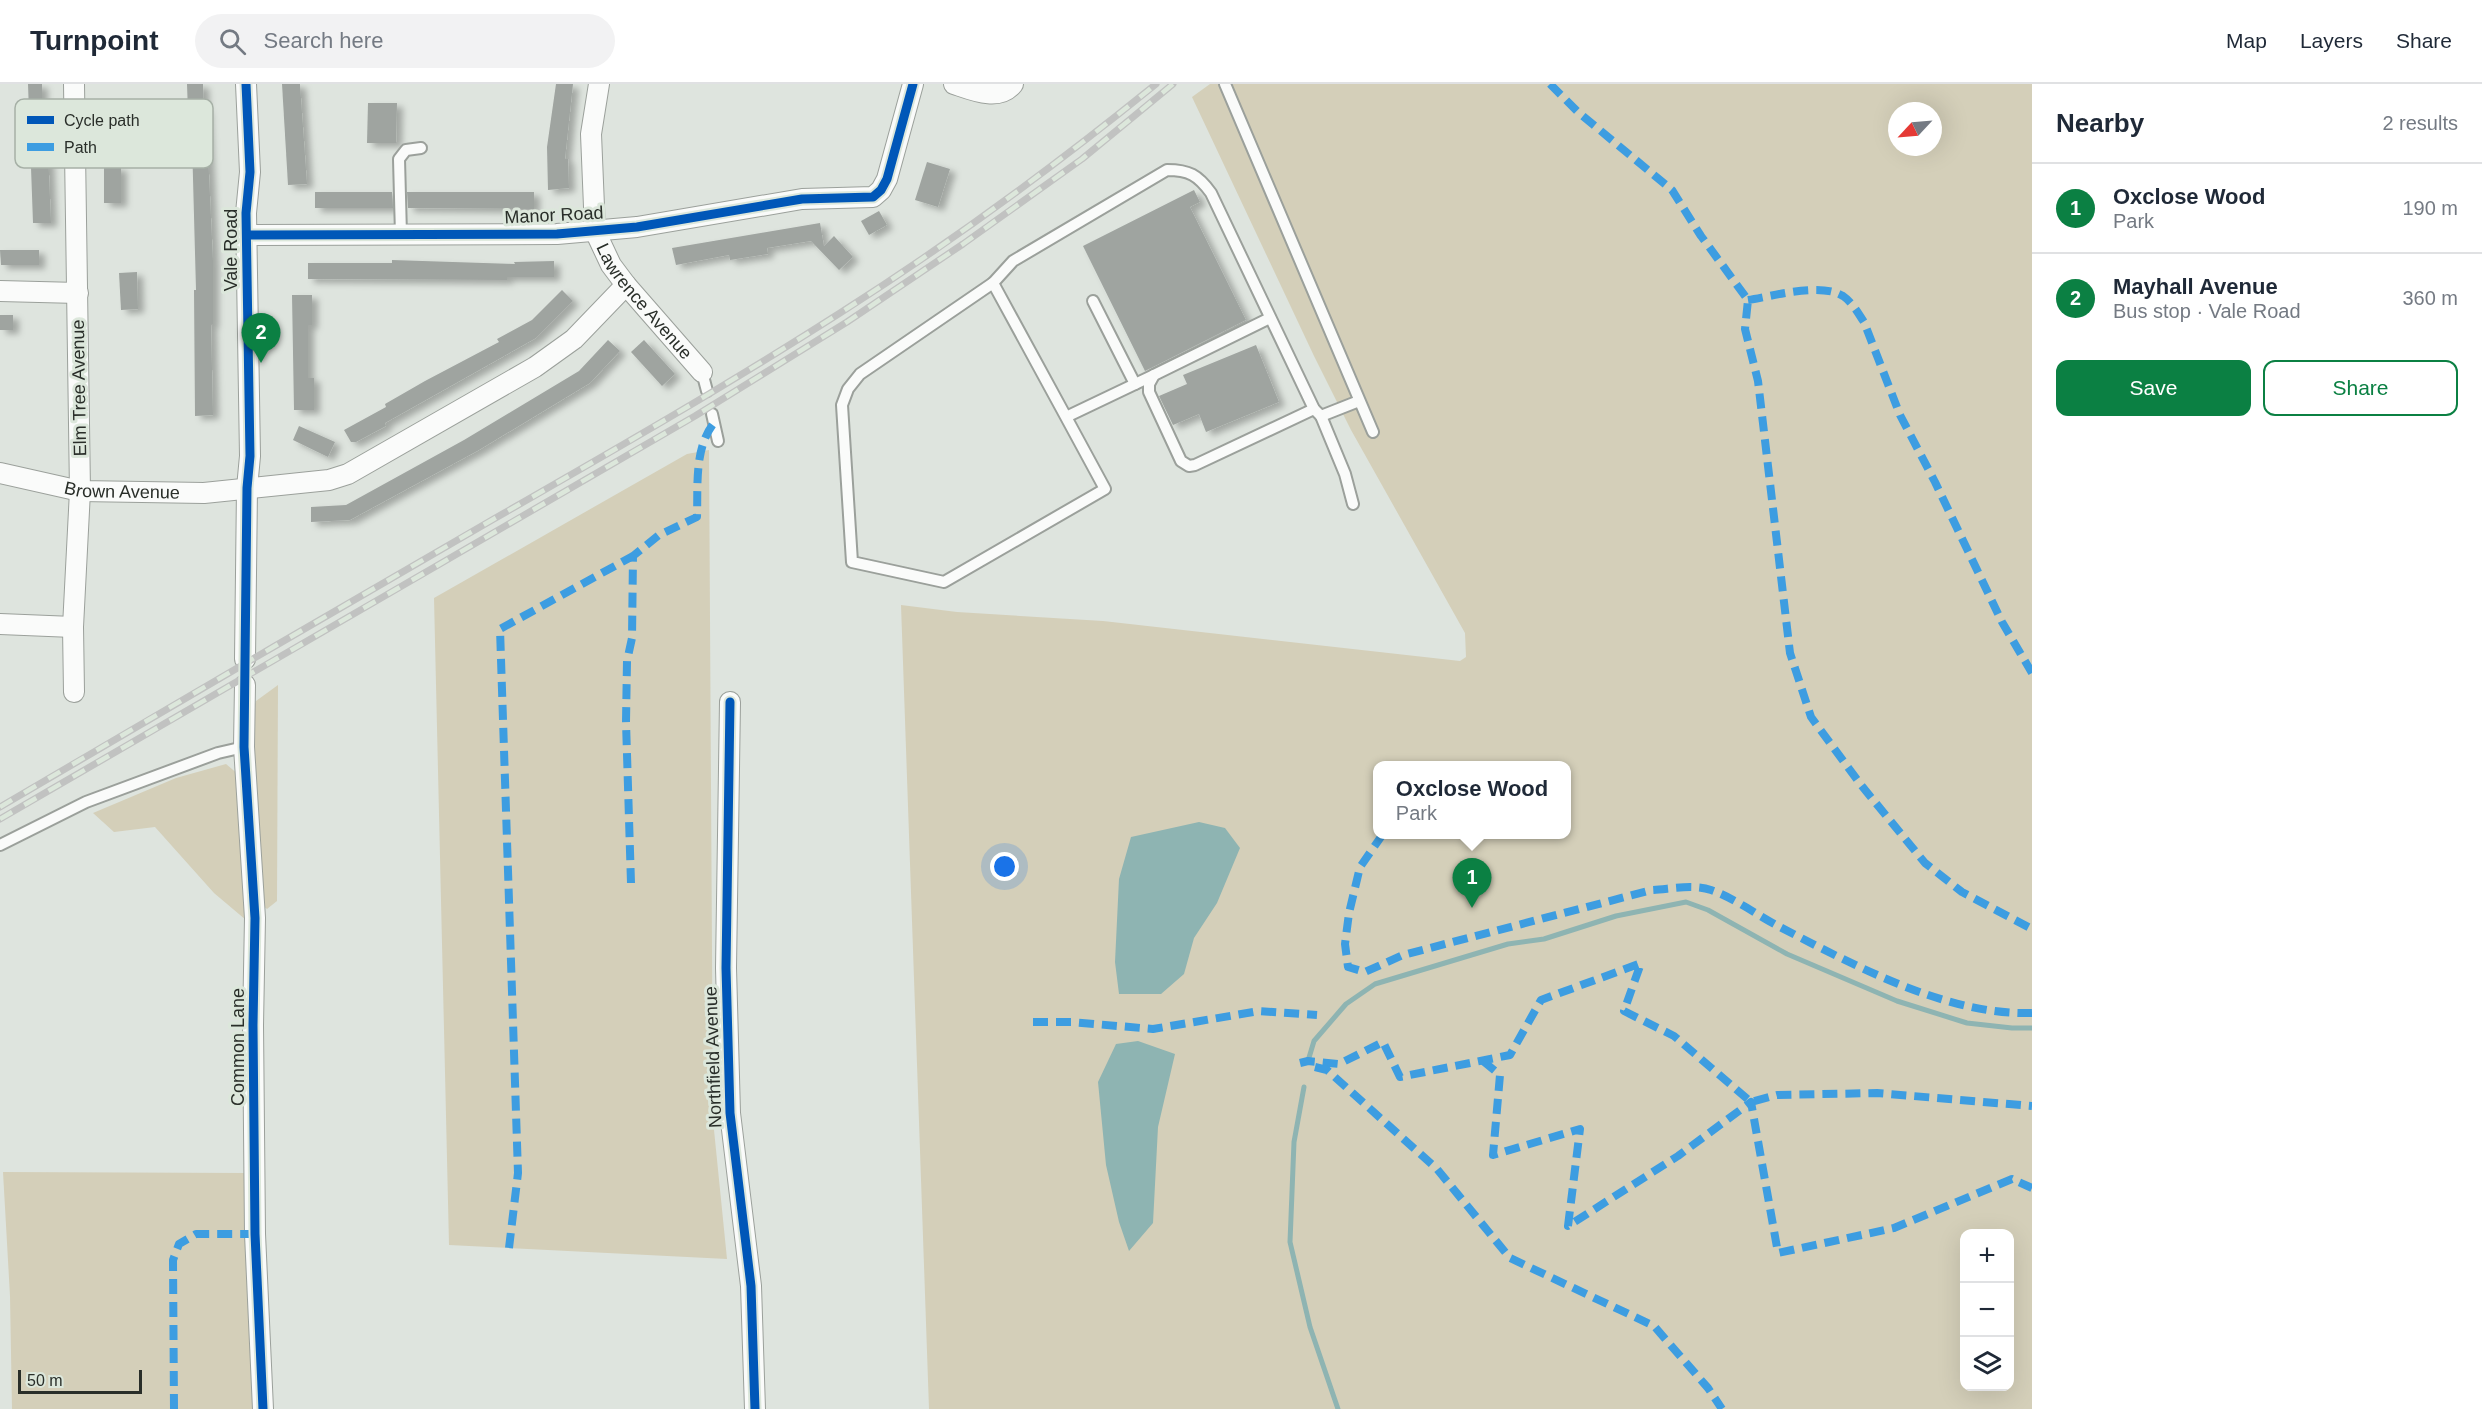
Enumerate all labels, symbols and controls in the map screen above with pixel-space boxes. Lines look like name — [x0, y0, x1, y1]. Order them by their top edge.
search box — [195, 14, 615, 68]
text: Turnpoint — [30, 25, 159, 56]
icon: search — [216, 25, 249, 58]
text: Search here — [264, 28, 383, 53]
text: Map — [2226, 29, 2267, 52]
text: Layers — [2300, 29, 2363, 52]
text: Share — [2396, 29, 2452, 52]
legend — [15, 99, 213, 168]
north arrow — [1888, 102, 1942, 156]
text: Nearby — [2056, 108, 2144, 138]
text: Cycle path — [64, 112, 140, 129]
text: 2 results — [2382, 112, 2458, 134]
text: Path — [64, 139, 97, 156]
text: Oxclose Wood — [2113, 184, 2265, 209]
text: 1 — [2070, 197, 2081, 219]
text: 190 m — [2402, 197, 2458, 219]
street label: Manor Road — [504, 202, 604, 228]
street label: Vale Road — [221, 209, 241, 291]
text: Park — [2113, 210, 2154, 232]
street label: Lawrence Avenue — [592, 240, 696, 363]
text: Mayhall Avenue — [2113, 274, 2278, 299]
text: 2 — [2070, 287, 2081, 309]
text: 360 m — [2402, 287, 2458, 309]
text: Bus stop · Vale Road — [2113, 300, 2301, 322]
pin: 2 — [242, 314, 280, 363]
street label: Elm Tree Avenue — [68, 319, 90, 457]
button: Save — [2056, 360, 2251, 416]
button: Share — [2263, 360, 2458, 416]
street label: Brown Avenue — [62, 478, 180, 503]
popup — [1373, 761, 1571, 839]
text: Oxclose Wood — [1396, 776, 1548, 801]
text: Park — [1396, 802, 1437, 824]
your location — [990, 852, 1019, 881]
pin: 1 — [1452, 858, 1492, 908]
street label: Northfield Avenue — [701, 986, 725, 1128]
street label: Common Lane — [228, 988, 248, 1106]
map controls — [1960, 1229, 2014, 1391]
button: + — [1960, 1229, 2014, 1283]
button: − — [1960, 1283, 2014, 1337]
button: layers — [1960, 1337, 2014, 1391]
scale bar — [18, 1367, 142, 1394]
text: 50 m — [27, 1372, 63, 1389]

